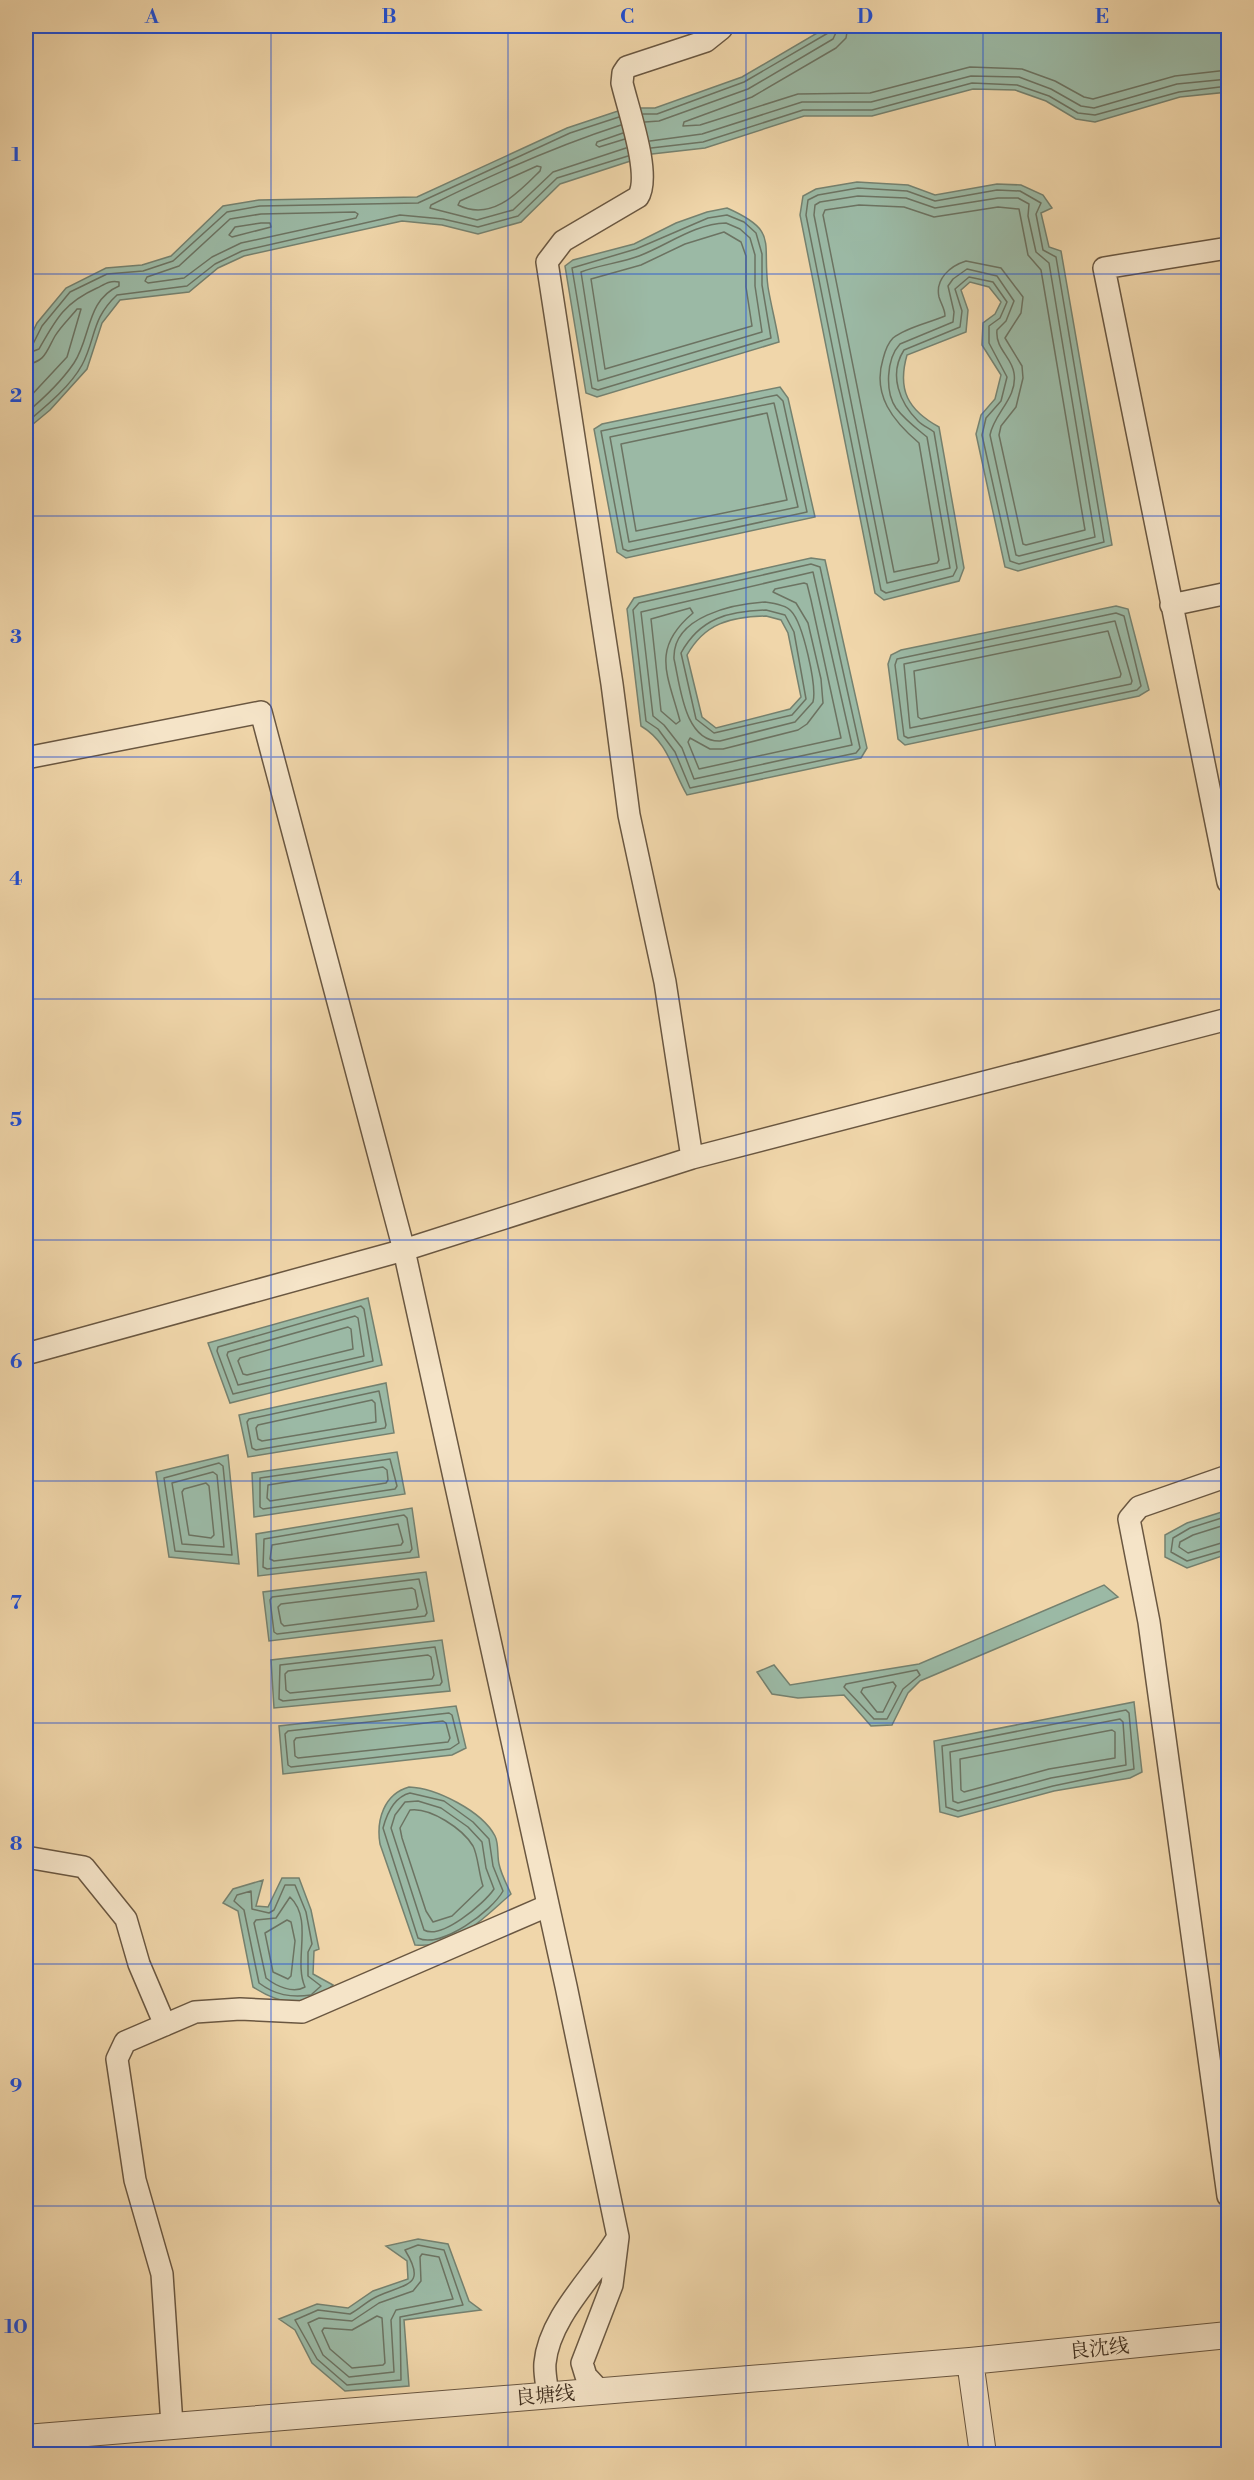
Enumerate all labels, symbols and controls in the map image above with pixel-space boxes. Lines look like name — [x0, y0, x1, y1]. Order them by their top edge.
text: A — [144, 5, 160, 30]
text: B — [381, 5, 397, 30]
text: C — [620, 5, 634, 30]
text: D — [857, 5, 873, 30]
text: E — [1095, 5, 1109, 30]
text: 1 — [11, 143, 21, 168]
text: 2 — [10, 384, 22, 409]
text: 3 — [10, 625, 22, 650]
text: 4 — [9, 867, 23, 892]
text: 5 — [10, 1108, 22, 1133]
text: 6 — [10, 1350, 23, 1375]
text: 7 — [10, 1591, 22, 1616]
text: 8 — [10, 1832, 23, 1857]
text: 9 — [10, 2074, 22, 2099]
text: 10 — [4, 2315, 28, 2340]
street label: 良沈线 — [1068, 2334, 1130, 2365]
street label: 良塘线 — [514, 2381, 576, 2412]

